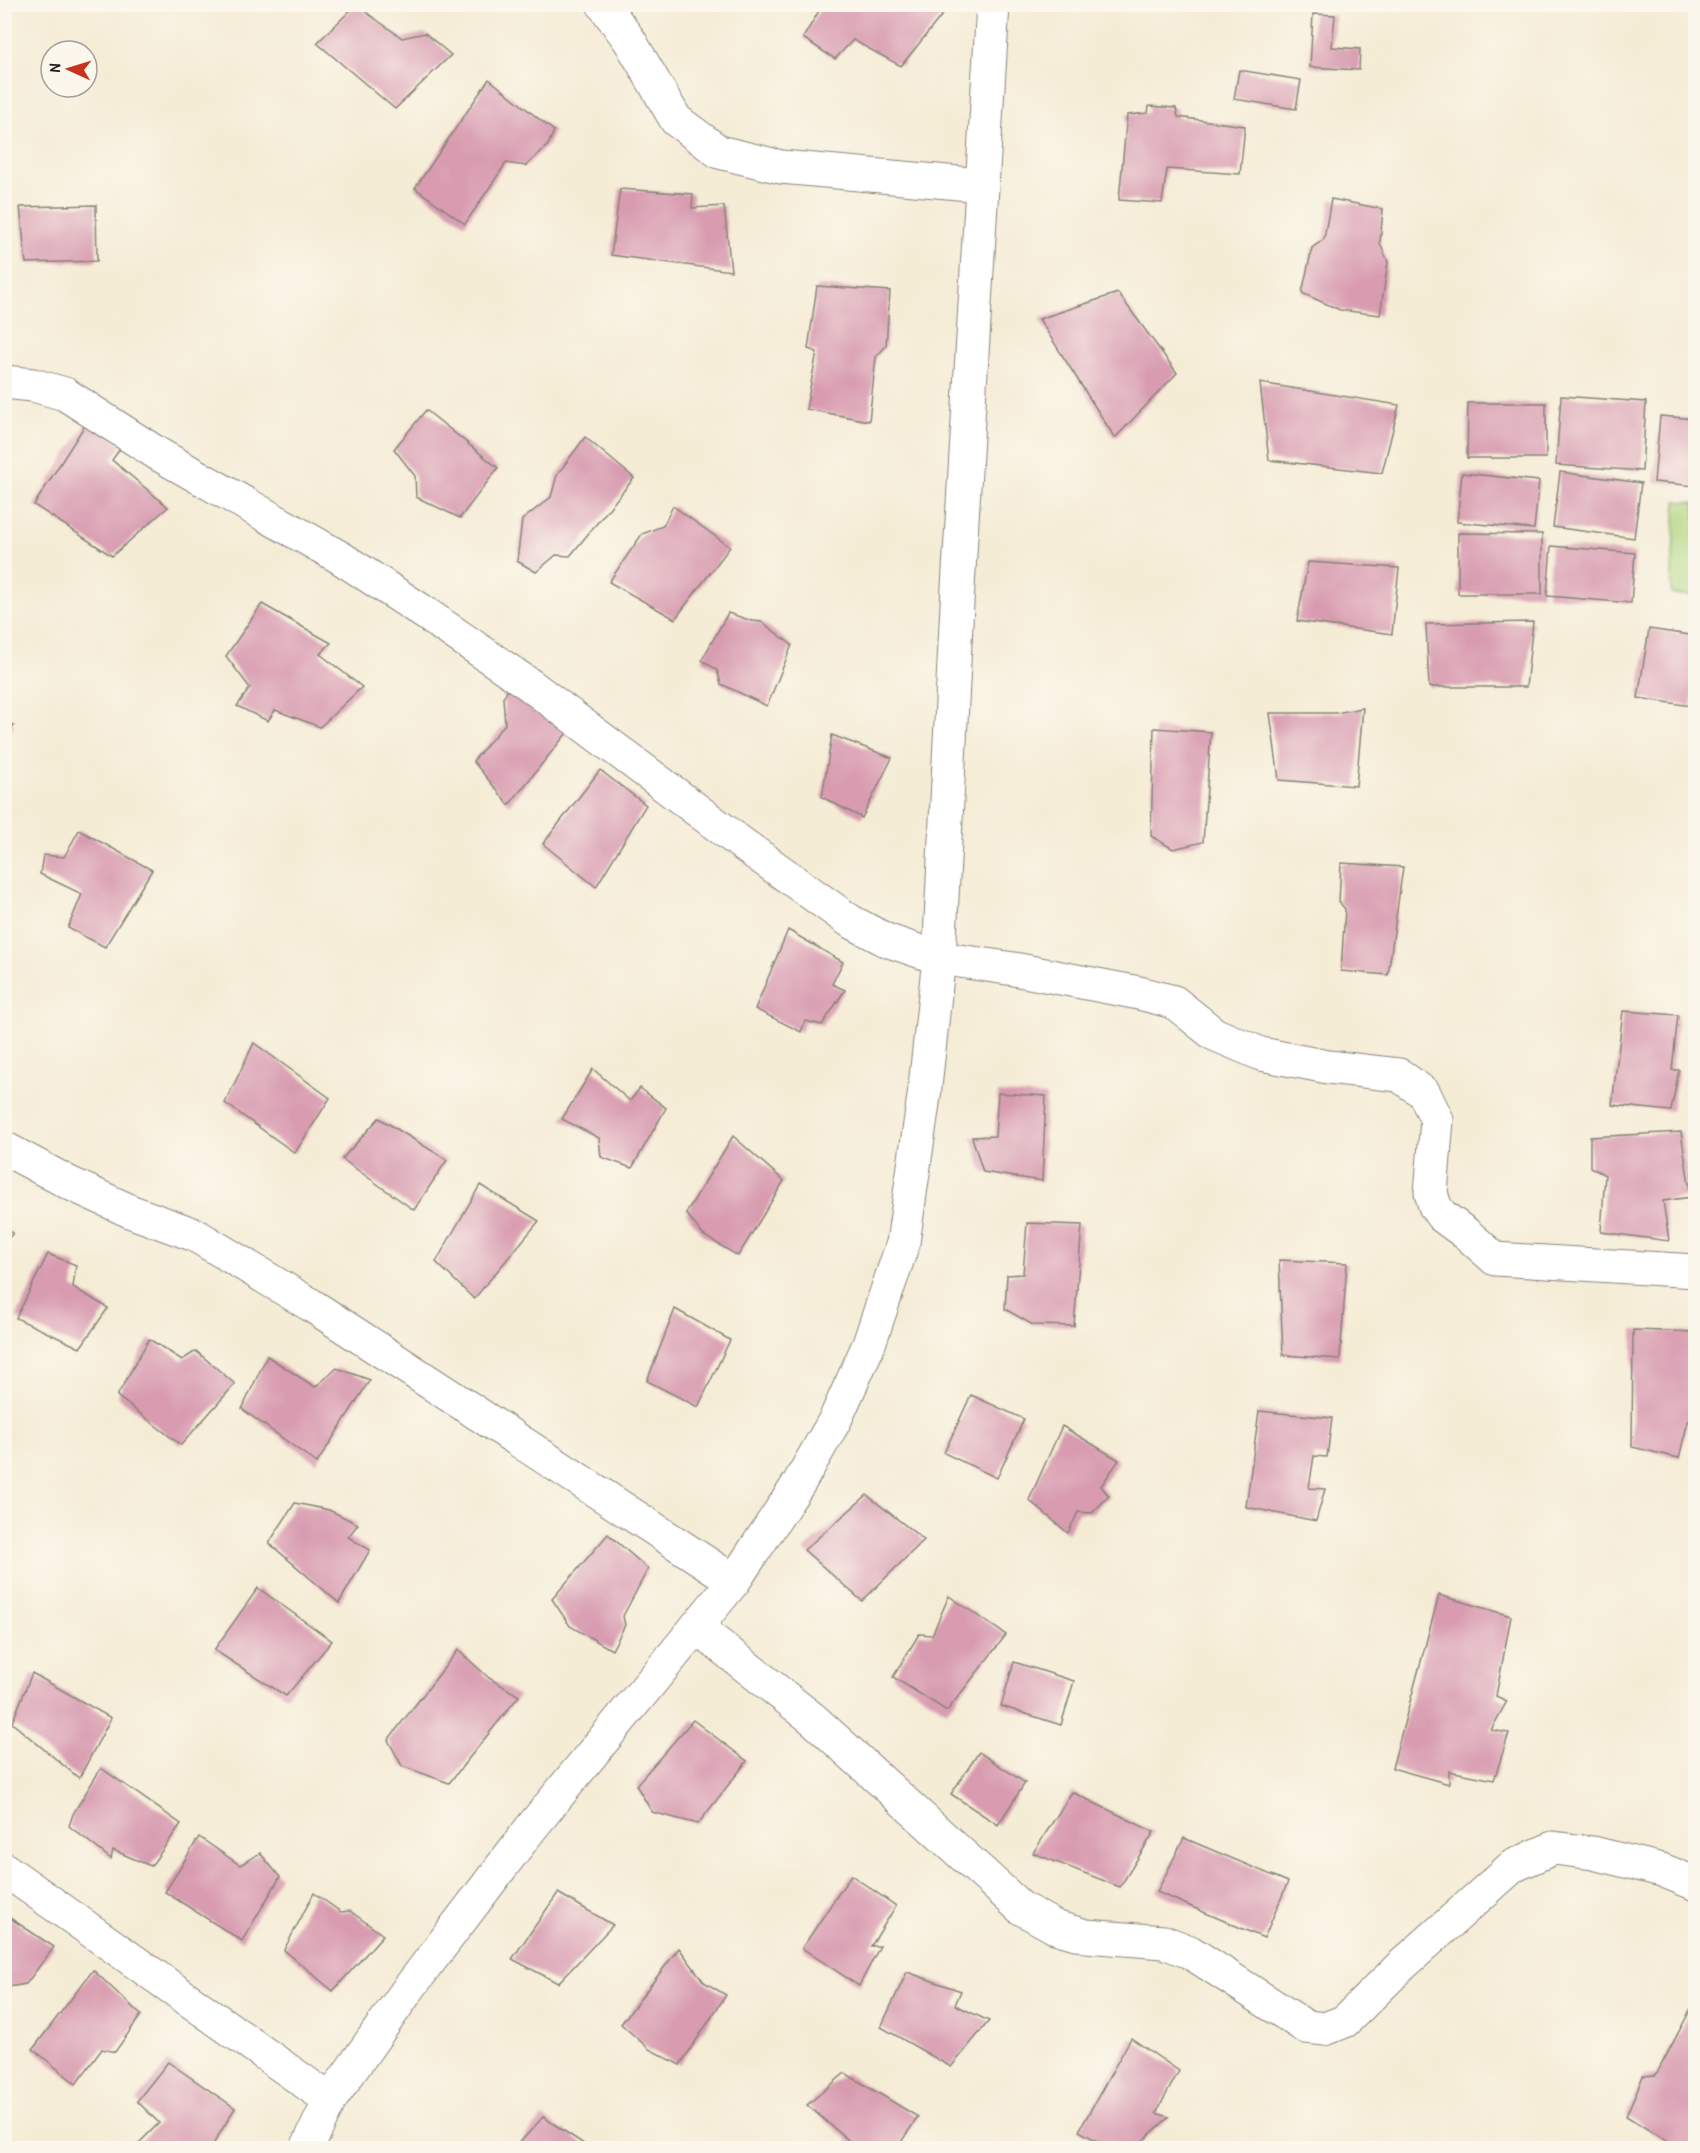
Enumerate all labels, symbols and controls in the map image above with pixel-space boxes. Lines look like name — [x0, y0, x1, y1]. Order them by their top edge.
north arrow — [39, 39, 99, 99]
text: N — [43, 62, 65, 73]

